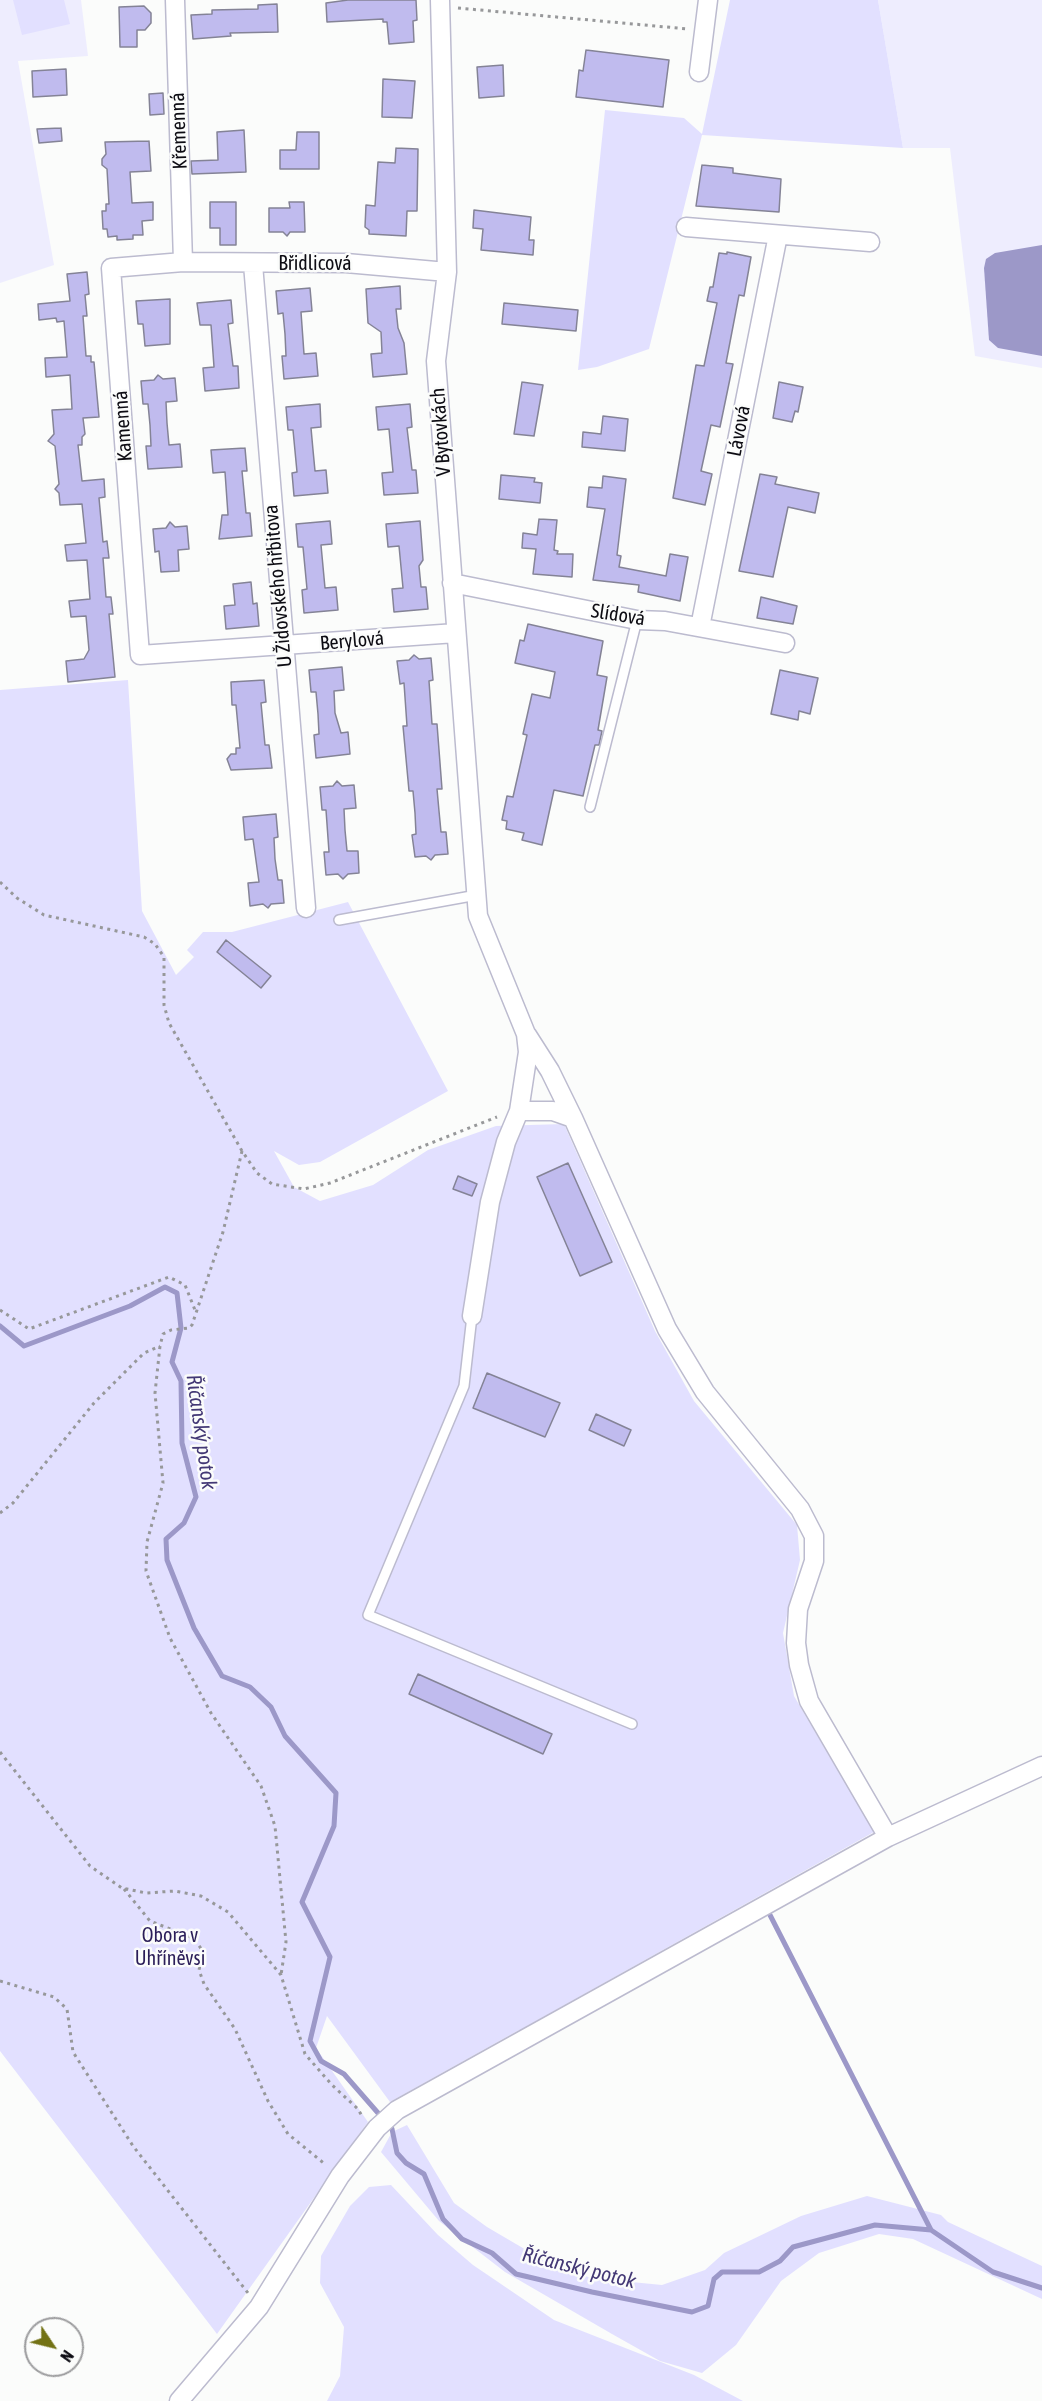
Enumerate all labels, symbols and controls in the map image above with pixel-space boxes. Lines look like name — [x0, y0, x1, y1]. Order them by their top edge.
street label: Křemenná — [166, 92, 192, 170]
street label: Břidlicová — [278, 252, 352, 276]
street label: V Bytovkách — [426, 387, 456, 477]
street label: Kamenná — [109, 390, 137, 462]
street label: Lávová — [722, 403, 756, 459]
street label: U Židovského hřbitova — [259, 504, 297, 668]
street label: Slídová — [589, 599, 647, 631]
street label: Berylová — [319, 626, 385, 656]
water label: Říčanský potok — [180, 1373, 222, 1491]
park label: Obora v Uhříněvsi — [135, 1924, 205, 1971]
water label: Říčanský potok — [520, 2242, 638, 2294]
north arrow — [24, 2317, 84, 2377]
text: N — [57, 2347, 77, 2365]

